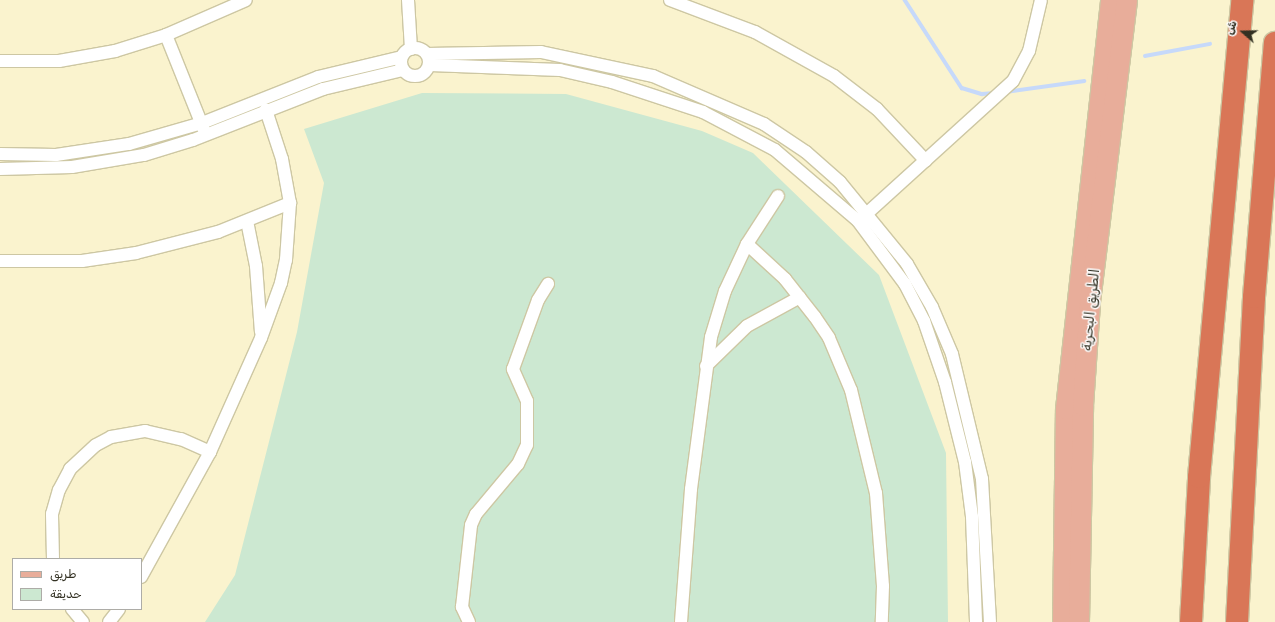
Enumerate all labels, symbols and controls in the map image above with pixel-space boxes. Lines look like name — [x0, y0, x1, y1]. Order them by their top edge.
north arrow — [1223, 12, 1263, 52]
text: ش — [1223, 19, 1240, 36]
street label: الطريق البحرية — [1078, 268, 1104, 352]
legend — [12, 558, 142, 610]
text: طريق — [50, 567, 76, 581]
text: حديقة — [50, 587, 82, 601]

